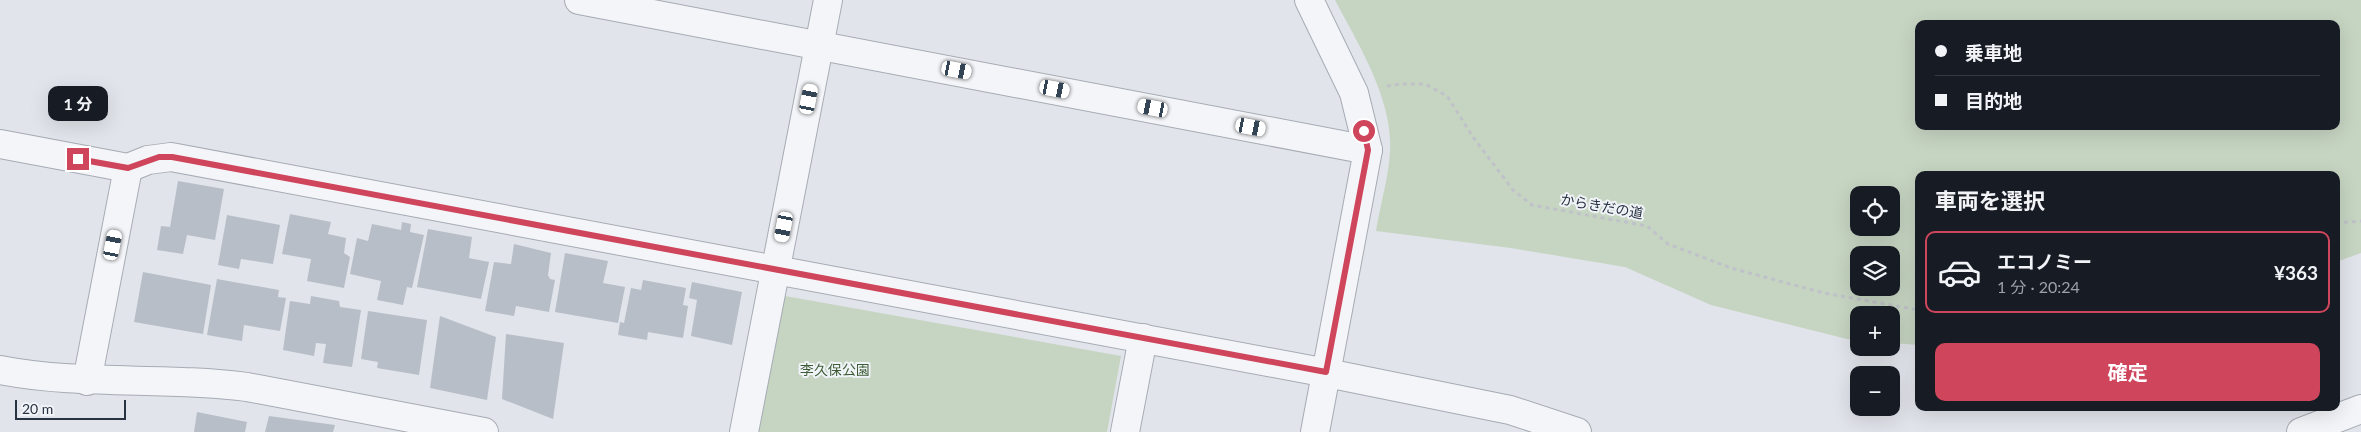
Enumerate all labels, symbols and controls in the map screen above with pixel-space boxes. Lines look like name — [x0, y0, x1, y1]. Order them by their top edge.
text: 乗車地 — [1965, 41, 2022, 64]
car — [940, 60, 973, 80]
car — [1038, 79, 1071, 99]
car — [798, 83, 819, 115]
callout: 1 分 — [48, 86, 108, 122]
text: 目的地 — [1965, 89, 2022, 112]
text: 1 分 — [63, 94, 93, 113]
car — [1136, 98, 1169, 118]
car — [1234, 117, 1267, 137]
route start — [1353, 120, 1375, 142]
route end — [67, 148, 89, 170]
map controls — [1850, 186, 1900, 416]
button: locate — [1850, 186, 1900, 236]
text: 車両を選択 — [1935, 187, 2045, 214]
street label: からきだの道 — [1559, 190, 1645, 222]
car — [773, 211, 794, 243]
car — [102, 229, 123, 261]
button: layers — [1850, 246, 1900, 296]
icon: car — [1937, 250, 1982, 295]
text: エコノミー — [1997, 250, 2092, 273]
text: ¥363 — [2274, 261, 2318, 284]
text: 1 分 · 20:24 — [1997, 277, 2080, 296]
button: + — [1850, 306, 1900, 356]
button: 確定 — [1935, 343, 2320, 401]
park label: 李久保公園 — [800, 361, 870, 378]
button: − — [1850, 366, 1900, 416]
scale bar — [15, 397, 126, 420]
text: 20 m — [22, 400, 53, 417]

